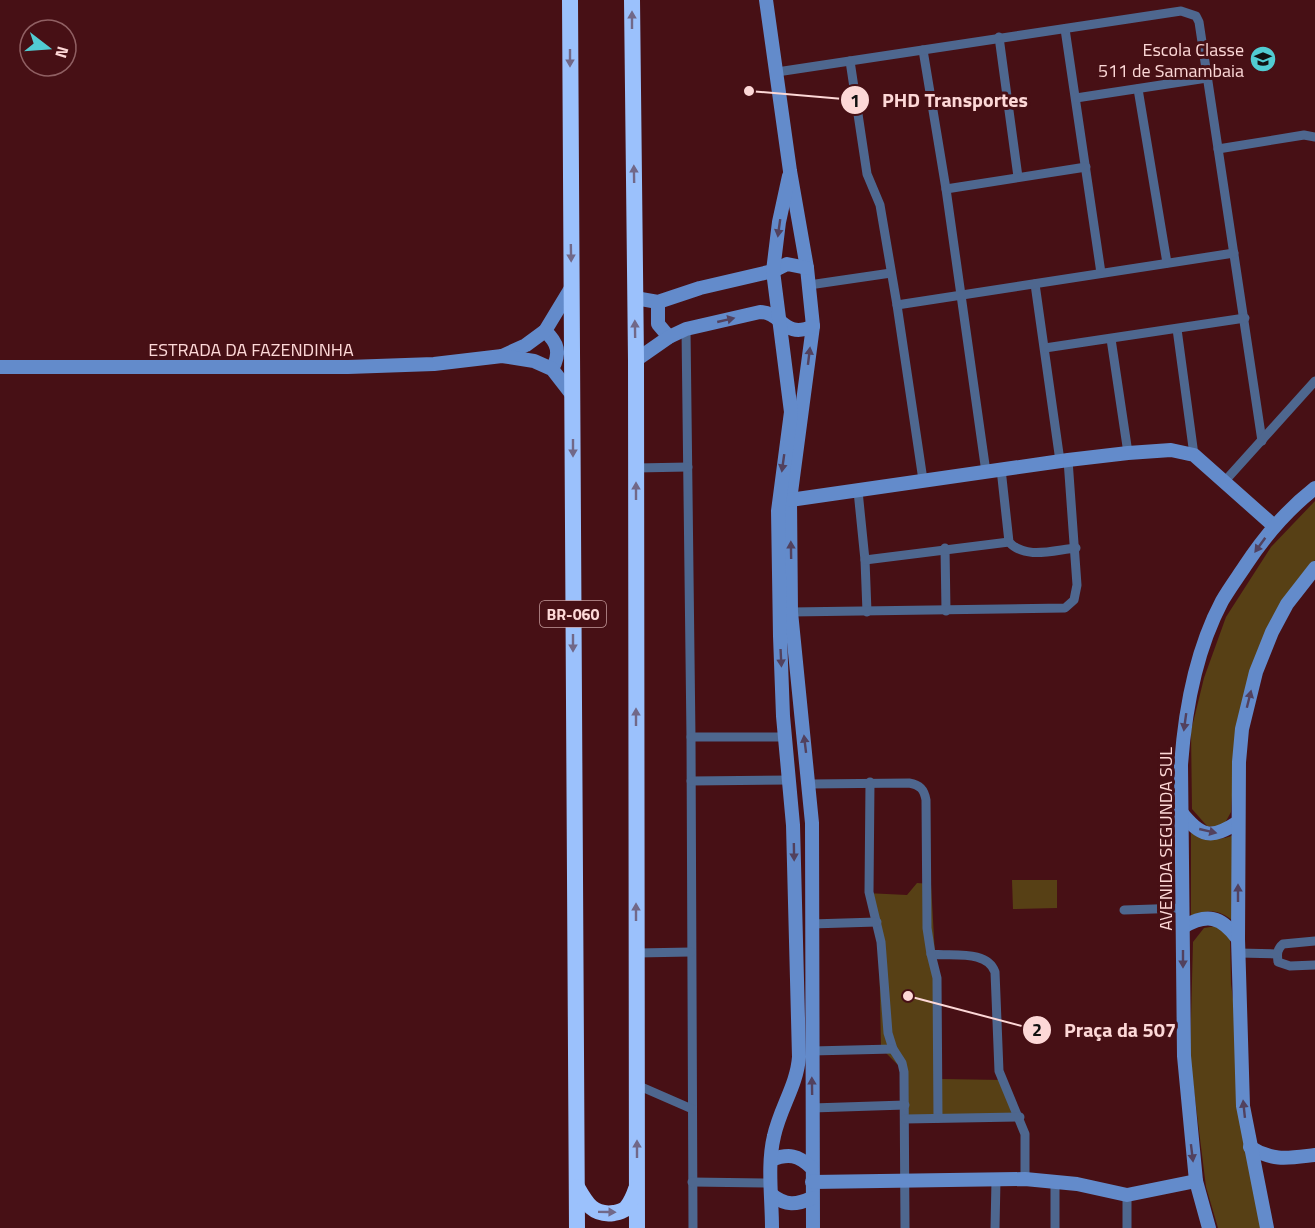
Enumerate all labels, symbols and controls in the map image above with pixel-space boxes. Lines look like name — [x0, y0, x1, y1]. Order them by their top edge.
one-way arrow — [627, 10, 637, 29]
north arrow — [18, 18, 78, 78]
place label: Escola Classe 511 de Samambaia — [1098, 36, 1244, 84]
text: N — [49, 44, 75, 61]
school or university icon: Escola Classe 511 de Samambaia — [1248, 44, 1278, 74]
one-way arrow — [565, 49, 575, 68]
callout: PHD Transportes — [840, 81, 1040, 119]
text: PHD Transportes — [882, 84, 1028, 115]
text: 1 — [850, 87, 860, 114]
one-way arrow — [629, 164, 639, 183]
one-way arrow — [774, 219, 783, 238]
one-way arrow — [566, 244, 576, 263]
one-way arrow — [717, 315, 736, 324]
one-way arrow — [630, 320, 640, 339]
street label: ESTRADA DA FAZENDINHA — [148, 336, 354, 363]
one-way arrow — [804, 346, 814, 365]
one-way arrow — [568, 439, 578, 458]
one-way arrow — [779, 454, 788, 473]
one-way arrow — [631, 481, 641, 500]
one-way arrow — [1254, 536, 1266, 552]
one-way arrow — [786, 540, 796, 559]
road number: BR-060 — [540, 601, 606, 627]
one-way arrow — [568, 634, 578, 653]
one-way arrow — [776, 648, 785, 667]
one-way arrow — [1245, 690, 1255, 708]
one-way arrow — [631, 707, 641, 726]
one-way arrow — [1180, 712, 1189, 731]
one-way arrow — [800, 734, 810, 753]
street label: AVENIDA SEGUNDA SUL — [1152, 747, 1179, 931]
one-way arrow — [1198, 827, 1217, 837]
one-way arrow — [789, 843, 799, 862]
one-way arrow — [1233, 884, 1243, 903]
one-way arrow — [631, 902, 641, 921]
one-way arrow — [1178, 949, 1188, 968]
callout: Praça da 507 — [1022, 1011, 1188, 1049]
text: Praça da 507 — [1064, 1014, 1176, 1045]
text: 2 — [1032, 1016, 1042, 1043]
one-way arrow — [807, 1076, 817, 1095]
one-way arrow — [1239, 1099, 1249, 1118]
one-way arrow — [632, 1139, 642, 1158]
one-way arrow — [1187, 1144, 1197, 1163]
one-way arrow — [598, 1207, 617, 1217]

